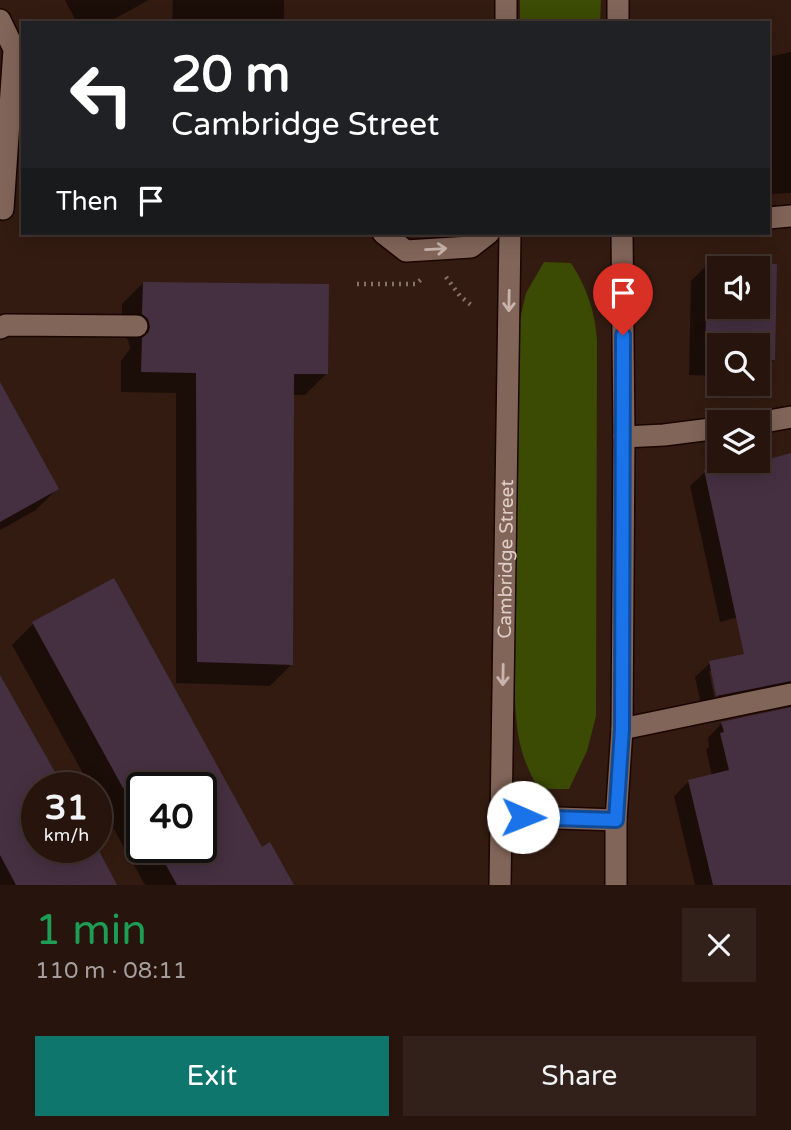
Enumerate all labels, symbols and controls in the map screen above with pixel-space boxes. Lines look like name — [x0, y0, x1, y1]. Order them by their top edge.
text: 20 m — [171, 46, 290, 105]
icon: left — [56, 49, 147, 140]
text: Cambridge Street — [171, 106, 439, 144]
icon: arrive — [132, 182, 170, 220]
text: Then — [56, 186, 118, 217]
one-way arrow — [424, 242, 446, 255]
map controls — [707, 256, 770, 473]
button: sound — [707, 256, 770, 319]
pin — [593, 263, 653, 335]
icon: arrive — [604, 274, 642, 312]
one-way arrow — [502, 289, 516, 312]
button: search — [707, 333, 770, 396]
button: layers — [707, 410, 770, 473]
street label: Cambridge Street — [494, 479, 518, 639]
one-way arrow — [496, 664, 510, 687]
speed limit sign: 40 — [126, 772, 217, 863]
position arrow — [486, 780, 560, 854]
text: 31 — [45, 787, 88, 829]
text: km/h — [44, 824, 89, 846]
text: 1 min — [35, 905, 147, 956]
button: close — [682, 908, 756, 982]
text: 110 m · 08:11 — [35, 957, 187, 985]
button: Exit — [35, 1036, 389, 1116]
button: Share — [403, 1036, 756, 1116]

